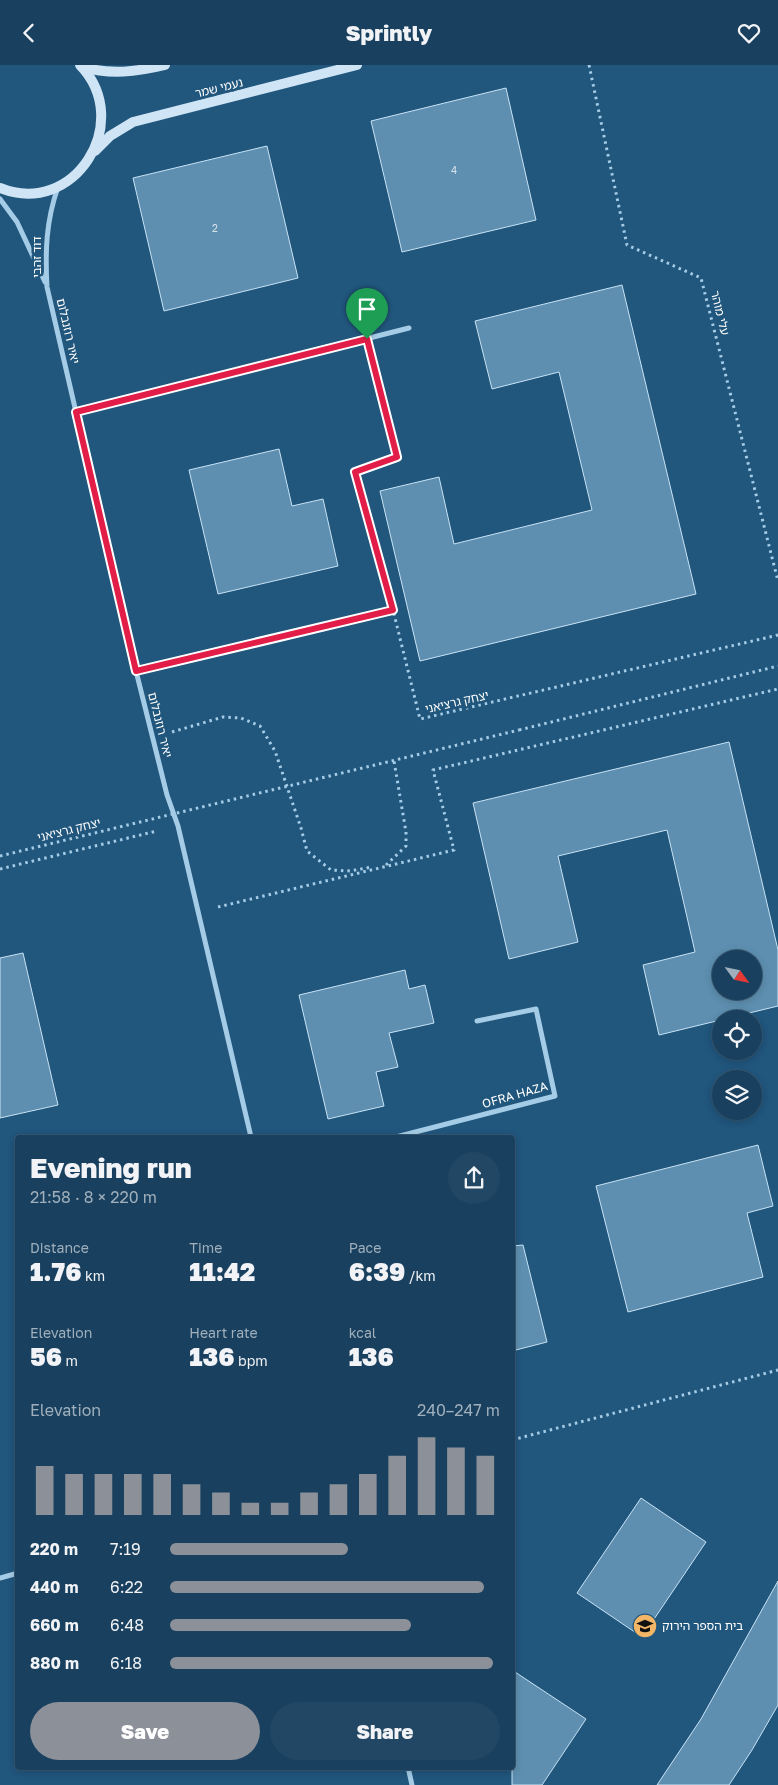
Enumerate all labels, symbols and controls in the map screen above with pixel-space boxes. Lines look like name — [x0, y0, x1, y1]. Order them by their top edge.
icon: back — [15, 19, 43, 47]
text: Sprintly — [346, 19, 432, 46]
icon: heart — [735, 19, 763, 47]
street label: נעמי שמר — [193, 74, 245, 101]
house number: 4 — [451, 164, 457, 176]
house number: 2 — [212, 222, 218, 234]
street label: דוד זהבי — [29, 236, 44, 278]
pin — [346, 288, 388, 339]
street label: עלי מוהר — [708, 289, 733, 337]
icon: arrive — [353, 295, 381, 323]
street label: יאיר רוזנבלום — [54, 297, 83, 365]
street label: יצחק גרציאני — [424, 687, 490, 716]
street label: יאיר רוזנבלום — [145, 691, 176, 759]
street label: יצחק גרציאני — [36, 814, 102, 845]
north arrow — [712, 950, 762, 1000]
map controls — [712, 950, 762, 1120]
button: locate — [712, 1010, 762, 1060]
button: layers — [712, 1070, 762, 1120]
street label: OFRA HAZA — [480, 1078, 549, 1111]
text: Evening run — [30, 1151, 192, 1184]
button: share — [448, 1152, 500, 1204]
text: 21:58 · 8 × 220 m — [30, 1187, 157, 1207]
text: Distance — [30, 1239, 89, 1256]
text: Time — [189, 1239, 222, 1256]
text: Pace — [349, 1239, 381, 1256]
text: 1.76 — [30, 1256, 81, 1287]
text: 11:42 — [189, 1256, 255, 1287]
text: 6:39 — [349, 1256, 405, 1287]
text: km — [81, 1267, 105, 1284]
text: /km — [405, 1267, 436, 1284]
text: Elevation — [30, 1324, 92, 1341]
text: Heart rate — [189, 1324, 258, 1341]
text: kcal — [349, 1324, 376, 1341]
text: 56 — [30, 1341, 62, 1372]
text: 136 — [189, 1341, 235, 1372]
text: 136 — [349, 1341, 394, 1372]
text: m — [62, 1352, 78, 1369]
text: bpm — [235, 1352, 268, 1369]
text: Elevation — [30, 1400, 101, 1420]
text: 240–247 m — [417, 1400, 500, 1420]
text: 220 m — [30, 1539, 78, 1559]
text: 7:19 — [110, 1539, 141, 1559]
text: 440 m — [30, 1577, 78, 1597]
text: 6:22 — [110, 1577, 143, 1597]
school or university icon: בית הספר הירוק — [632, 1613, 658, 1639]
text: 660 m — [30, 1615, 79, 1635]
text: 6:48 — [110, 1615, 144, 1635]
place label: בית הספר הירוק — [662, 1618, 743, 1633]
text: 880 m — [30, 1653, 79, 1673]
text: 6:18 — [110, 1653, 142, 1673]
button: Save — [30, 1702, 260, 1760]
button: Share — [270, 1702, 500, 1760]

